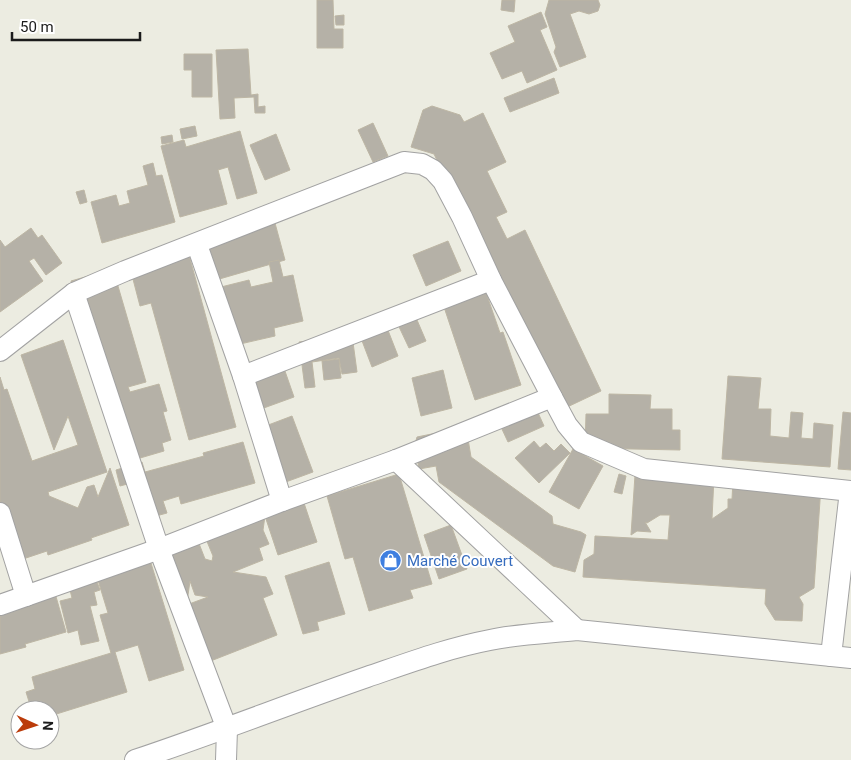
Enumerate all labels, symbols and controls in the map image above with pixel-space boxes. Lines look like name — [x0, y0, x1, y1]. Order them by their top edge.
scale bar — [12, 10, 140, 42]
text: 50 m — [20, 18, 54, 36]
shop icon: Marché Couvert — [379, 549, 403, 573]
place label: Marché Couvert — [407, 552, 513, 570]
north arrow — [10, 700, 60, 750]
text: N — [40, 720, 56, 731]

